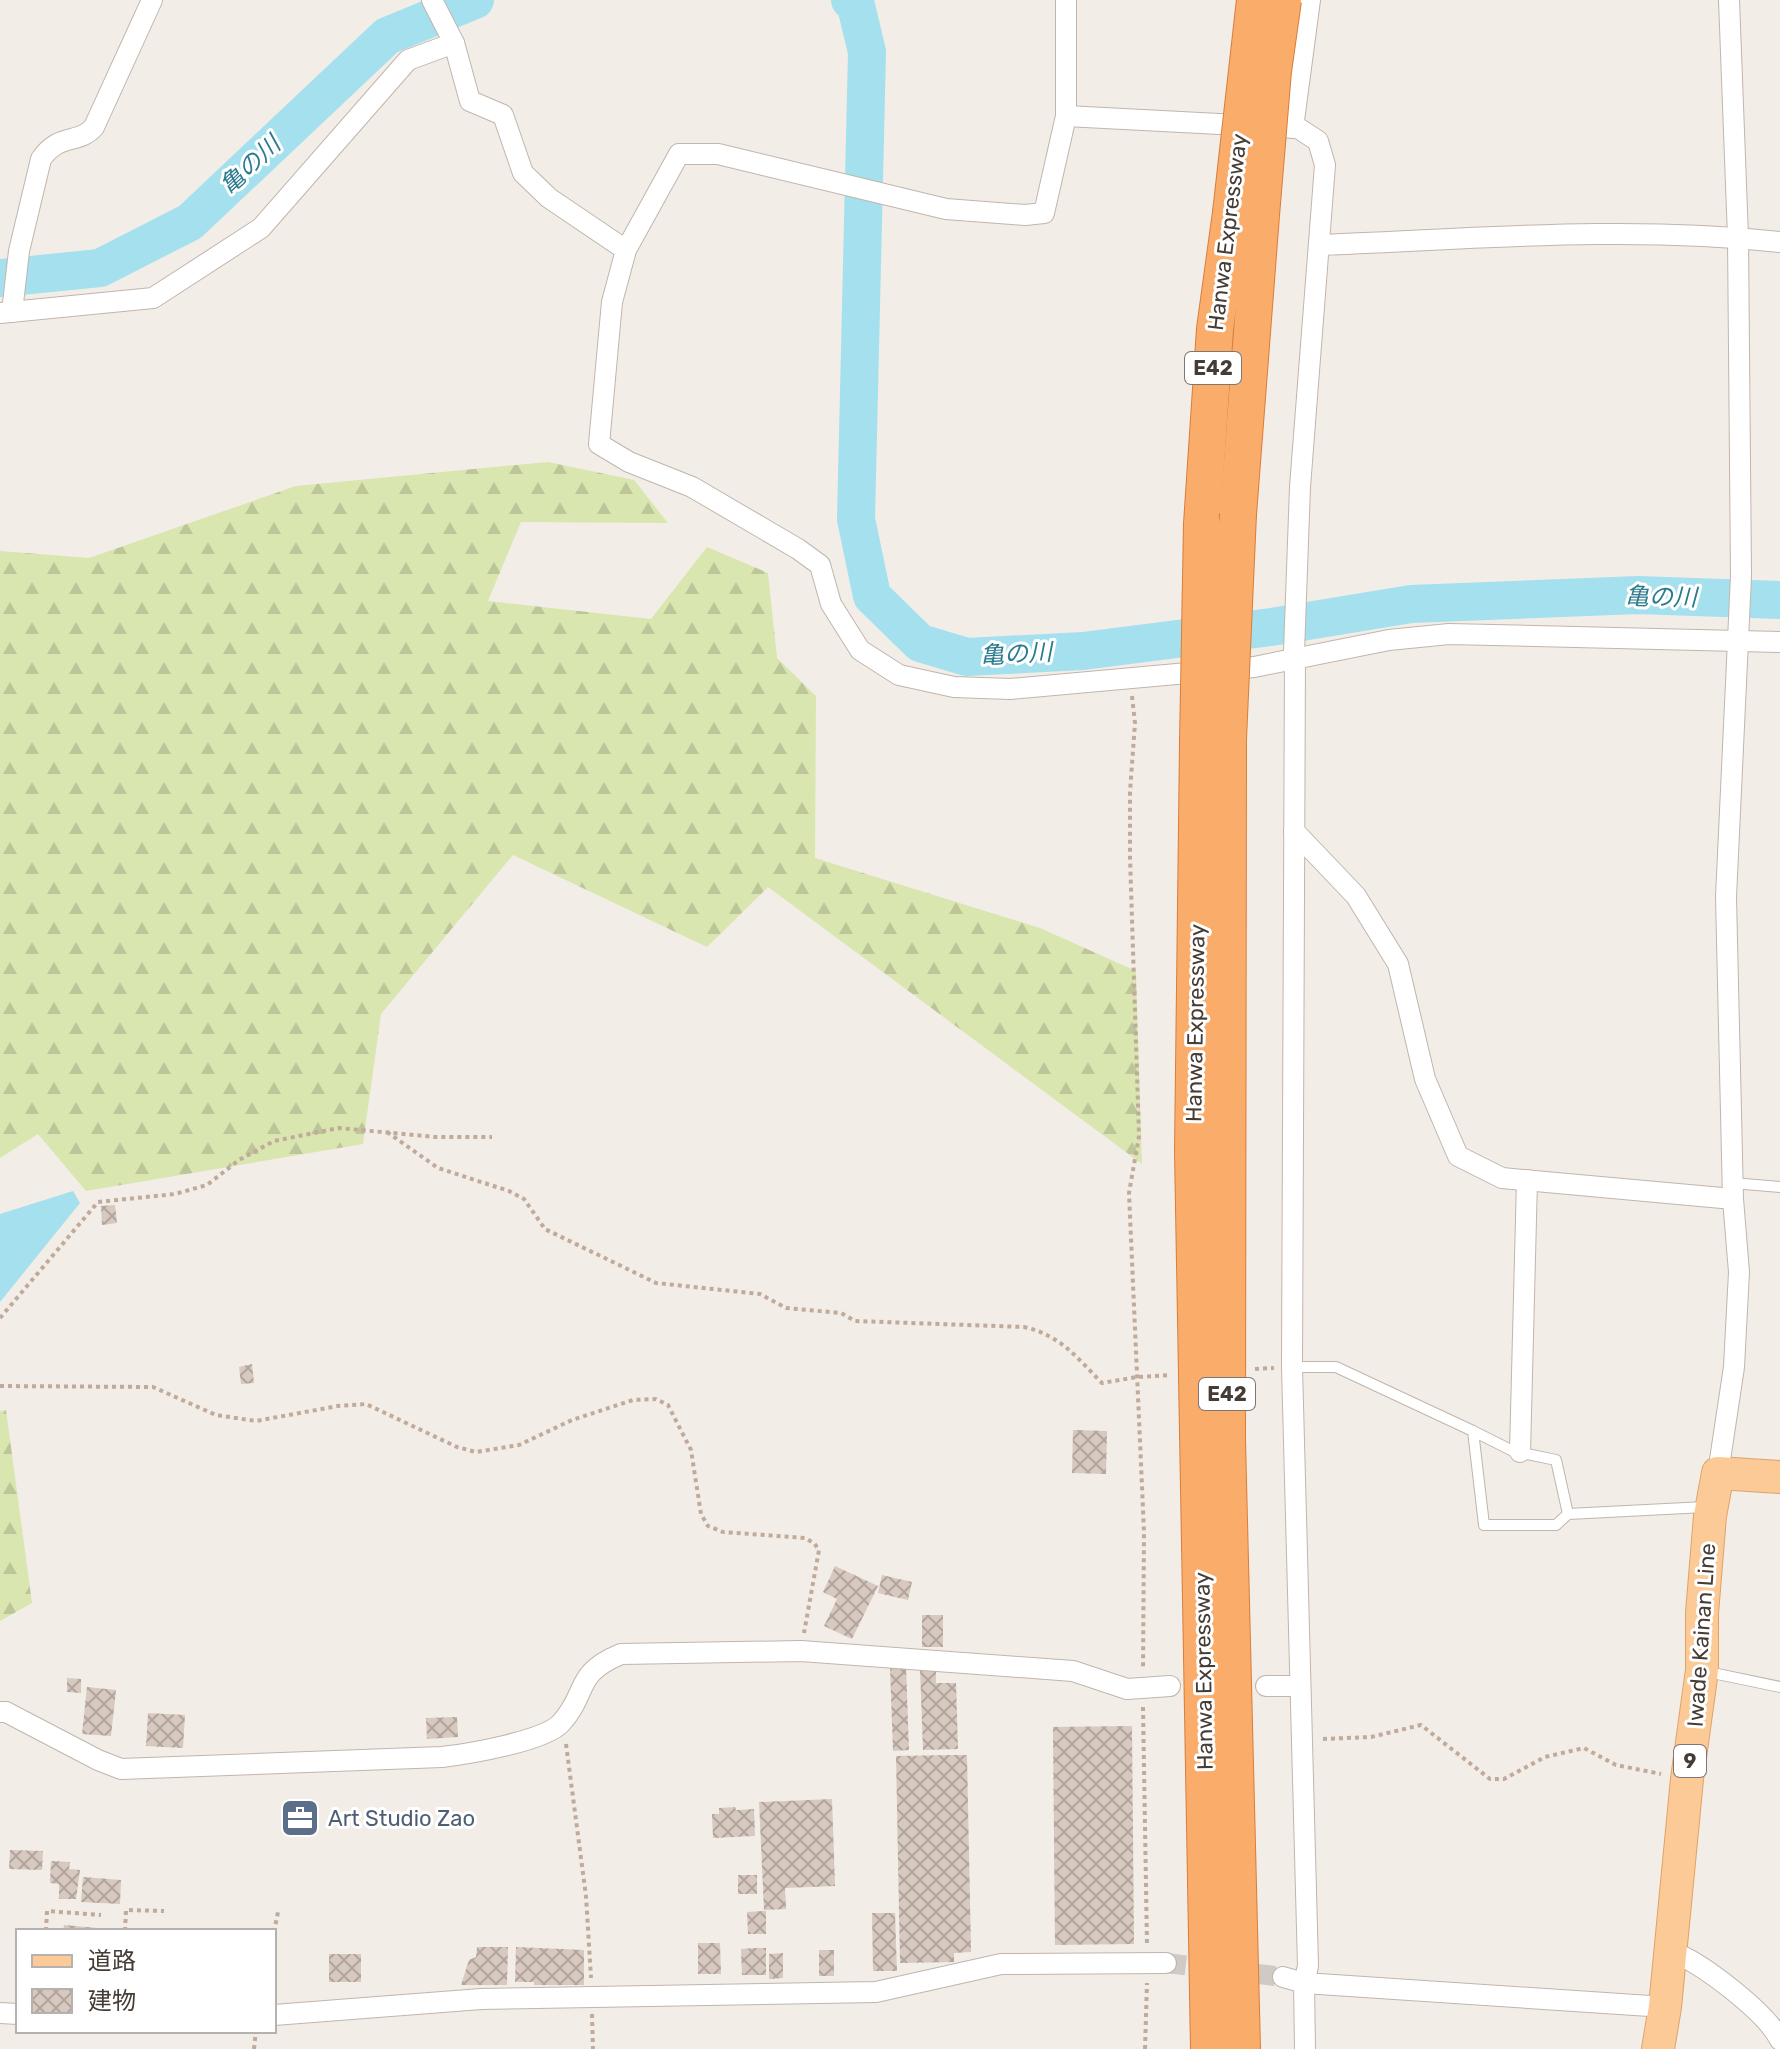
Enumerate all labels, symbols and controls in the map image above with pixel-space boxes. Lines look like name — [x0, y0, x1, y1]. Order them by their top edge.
water label: 亀の川 — [214, 128, 288, 200]
street label: Hanwa Expressway — [1202, 132, 1253, 332]
road number: E42 — [1185, 352, 1241, 384]
water label: 亀の川 — [1625, 582, 1700, 612]
water label: 亀の川 — [979, 638, 1056, 670]
street label: Hanwa Expressway — [1180, 924, 1211, 1122]
road number: E42 — [1199, 1378, 1255, 1410]
street label: Iwade Kainan Line — [1682, 1542, 1721, 1728]
street label: Hanwa Expressway — [1188, 1572, 1219, 1770]
road number: 9 — [1674, 1745, 1706, 1777]
office icon: Art Studio Zao — [279, 1797, 321, 1839]
place label: Art Studio Zao — [328, 1805, 475, 1832]
legend — [16, 1929, 276, 2033]
text: 道路 — [88, 1947, 136, 1975]
text: 建物 — [88, 1987, 136, 2015]

